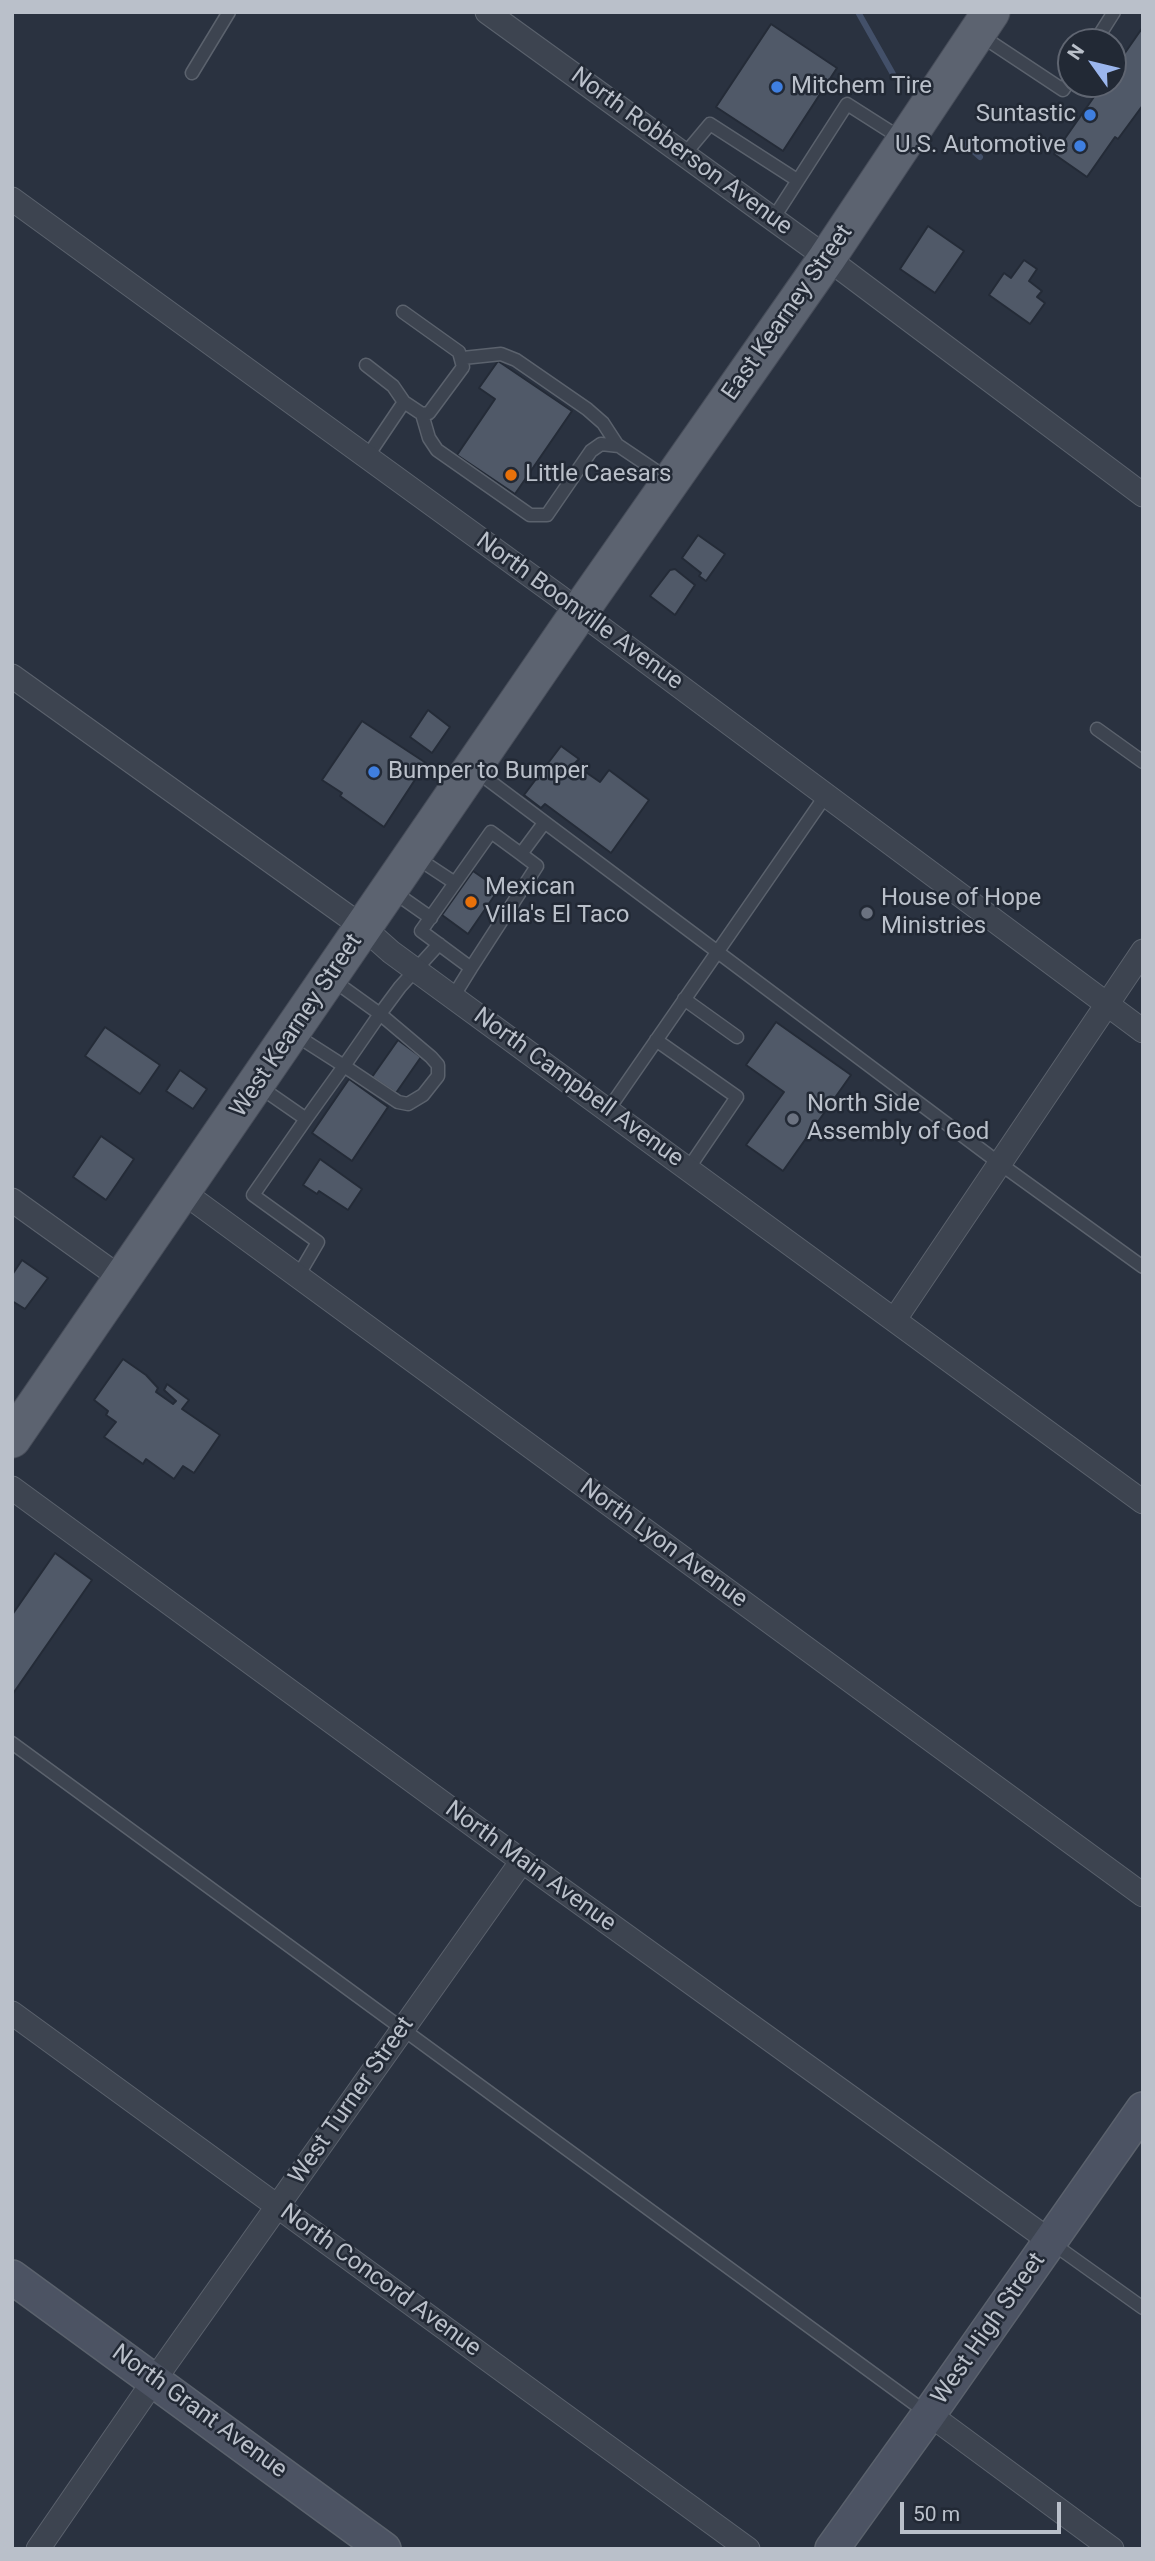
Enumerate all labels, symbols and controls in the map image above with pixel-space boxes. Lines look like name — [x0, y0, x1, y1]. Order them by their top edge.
north arrow — [1057, 28, 1127, 98]
text: N — [1063, 40, 1089, 64]
street label: North Robberson Avenue — [565, 62, 797, 242]
place label: Mitchem Tire — [791, 73, 932, 101]
marker: Mitchem Tire — [769, 79, 785, 95]
place label: Suntastic — [976, 101, 1076, 129]
marker: Suntastic — [1082, 107, 1098, 123]
place label: U.S. Automotive — [895, 132, 1066, 160]
marker: U.S. Automotive — [1072, 138, 1088, 154]
street label: East Kearney Street — [717, 220, 859, 406]
place label: Little Caesars — [525, 461, 671, 489]
marker: Little Caesars — [503, 467, 519, 483]
street label: North Boonville Avenue — [470, 527, 688, 697]
place label: Bumper to Bumper — [388, 758, 588, 786]
marker: Bumper to Bumper — [366, 764, 382, 780]
place label: Mexican Villa's El Taco — [485, 874, 629, 930]
place label: House of Hope Ministries — [881, 885, 1041, 941]
marker: Mexican Villa's El Taco — [463, 894, 479, 910]
marker: House of Hope Ministries — [859, 905, 875, 921]
street label: West Kearney Street — [225, 929, 369, 1123]
street label: North Campbell Avenue — [468, 1002, 688, 1174]
place label: North Side Assembly of God — [807, 1091, 989, 1147]
marker: North Side Assembly of God — [785, 1111, 801, 1127]
street label: North Lyon Avenue — [573, 1473, 753, 1615]
street label: North Main Avenue — [439, 1795, 621, 1939]
street label: West Turner Street — [283, 2012, 421, 2190]
street label: North Concord Avenue — [274, 2198, 486, 2364]
street label: West High Street — [926, 2248, 1052, 2410]
street label: North Grant Avenue — [106, 2339, 292, 2485]
scale bar — [903, 2488, 1064, 2532]
text: 50 m — [913, 2502, 960, 2526]

